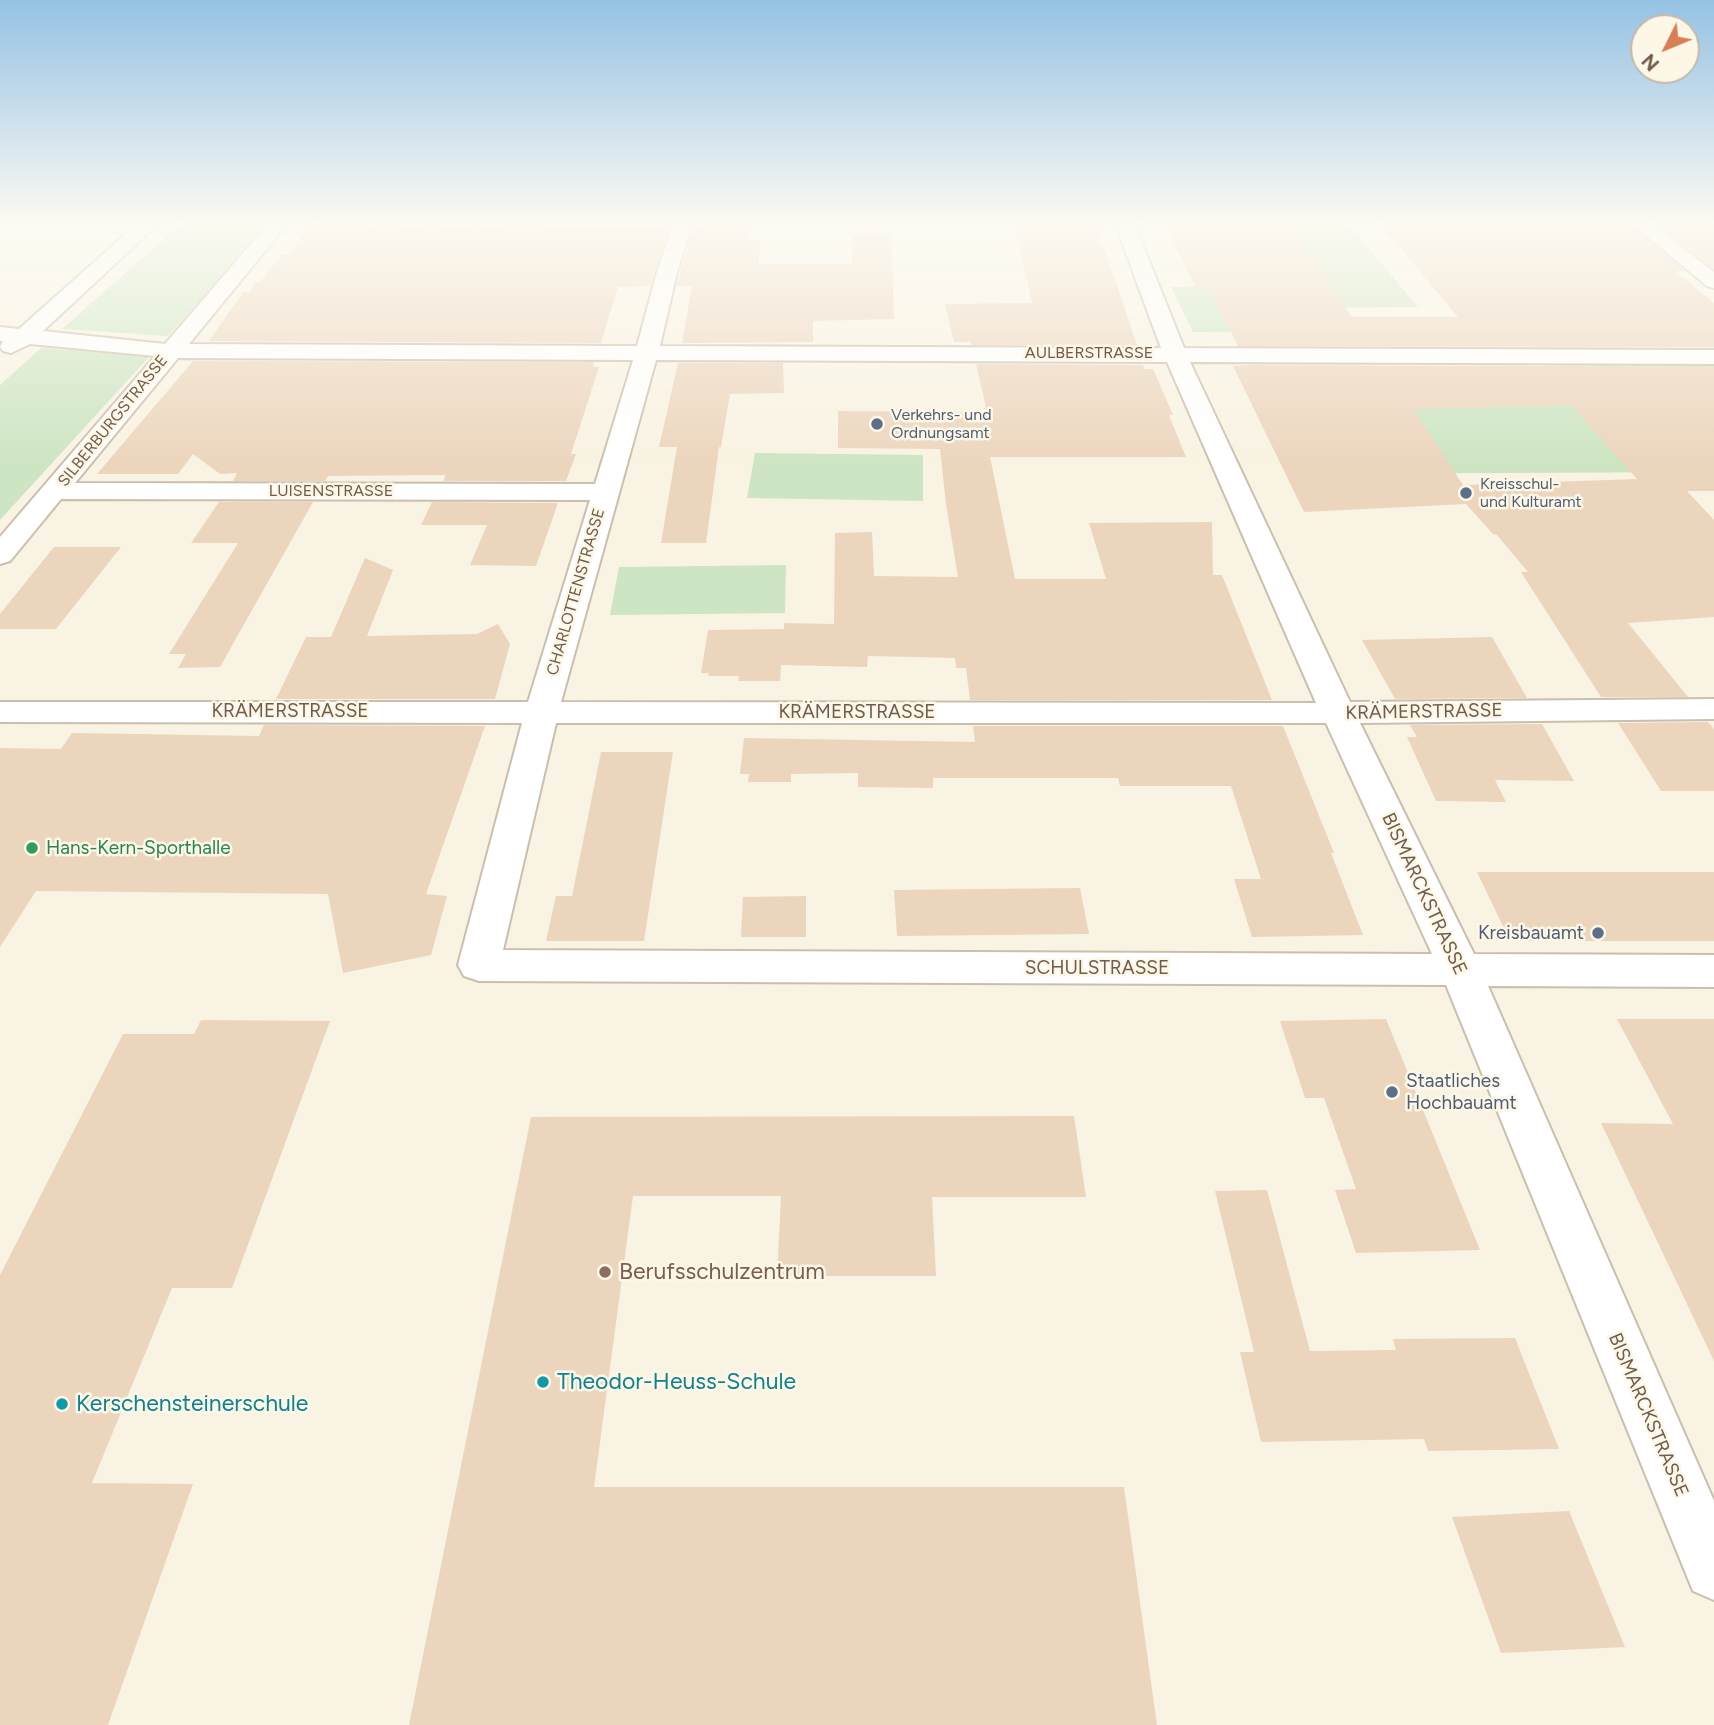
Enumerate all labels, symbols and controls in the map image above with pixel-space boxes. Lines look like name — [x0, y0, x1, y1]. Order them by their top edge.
north arrow — [1630, 14, 1700, 84]
text: N — [1637, 49, 1664, 76]
street label: AULBERSTRASSE — [1025, 343, 1153, 363]
street label: SILBERBURGSTRASSE — [54, 351, 172, 491]
place label: Verkehrs- und Ordnungsamt — [891, 405, 992, 443]
marker: Verkehrs- und Ordnungsamt — [869, 416, 885, 432]
place label: Kreisschul- und Kulturamt — [1480, 474, 1582, 512]
street label: LUISENSTRASSE — [269, 481, 393, 501]
marker: Kreisschul- und Kulturamt — [1458, 485, 1474, 501]
street label: CHARLOTTENSTRASSE — [543, 506, 609, 678]
street label: KRÄMERSTRASSE — [1345, 699, 1503, 725]
street label: KRÄMERSTRASSE — [211, 700, 369, 722]
street label: KRÄMERSTRASSE — [778, 701, 936, 723]
street label: BISMARCKSTRASSE — [1376, 809, 1472, 979]
place label: Hans-Kern-Sporthalle — [46, 837, 231, 859]
marker: Hans-Kern-Sporthalle — [24, 840, 40, 856]
place label: Kreisbauamt — [1478, 922, 1584, 944]
marker: Kreisbauamt — [1590, 925, 1606, 941]
street label: SCHULSTRASSE — [1025, 957, 1169, 979]
place label: Staatliches Hochbauamt — [1406, 1070, 1517, 1114]
marker: Staatliches Hochbauamt — [1384, 1084, 1400, 1100]
place label: Berufsschulzentrum — [619, 1258, 825, 1286]
marker: Berufsschulzentrum — [597, 1264, 613, 1280]
street label: BISMARCKSTRASSE — [1603, 1330, 1693, 1500]
place label: Theodor-Heuss-Schule — [557, 1368, 796, 1396]
marker: Theodor-Heuss-Schule — [535, 1374, 551, 1390]
place label: Kerschensteinerschule — [76, 1390, 308, 1418]
marker: Kerschensteinerschule — [54, 1396, 70, 1412]

